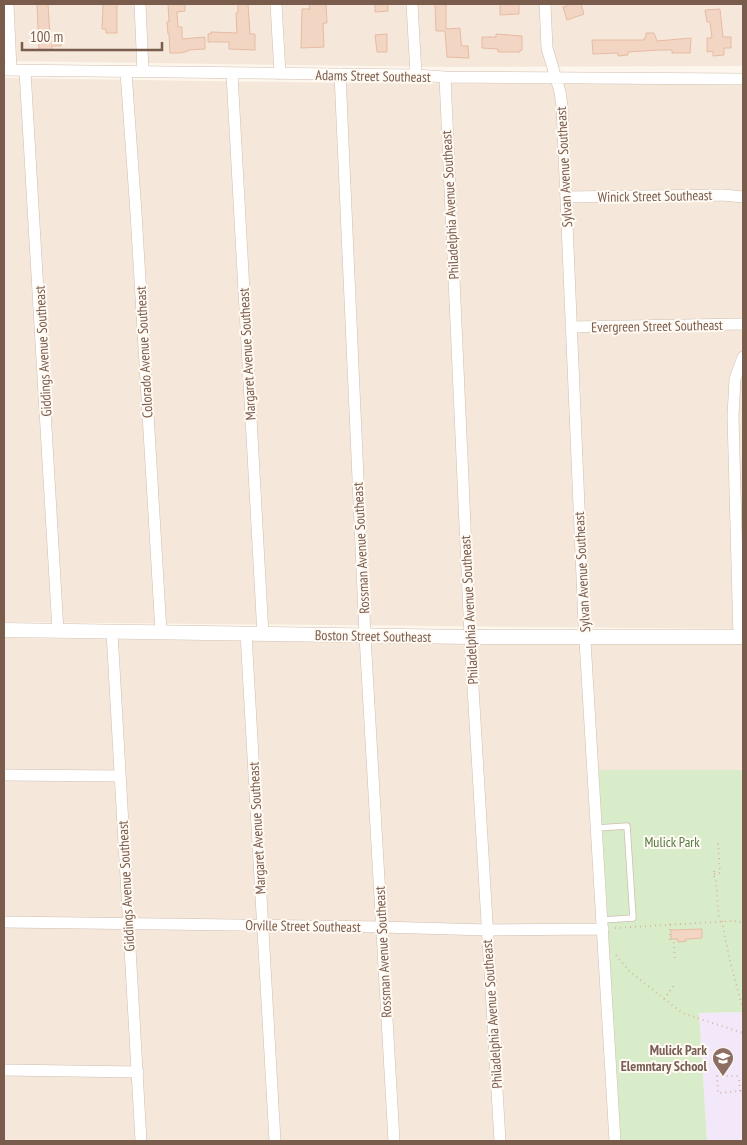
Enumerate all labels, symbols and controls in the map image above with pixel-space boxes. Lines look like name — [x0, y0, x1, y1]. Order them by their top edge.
scale bar — [22, 20, 162, 52]
text: 100 m — [30, 27, 63, 46]
street label: Adams Street Southeast — [315, 66, 431, 86]
street label: Sylvan Avenue Southeast — [552, 106, 576, 228]
street label: Philadelphia Avenue Southeast — [437, 130, 463, 280]
street label: Winick Street Southeast — [597, 186, 713, 206]
street label: Giddings Avenue Southeast — [31, 285, 55, 417]
street label: Colorado Avenue Southeast — [132, 285, 156, 418]
street label: Margaret Avenue Southeast — [235, 287, 259, 421]
street label: Evergreen Street Southeast — [591, 316, 723, 336]
street label: Rossman Avenue Southeast — [349, 482, 373, 614]
street label: Sylvan Avenue Southeast — [570, 511, 594, 633]
street label: Philadelphia Avenue Southeast — [456, 535, 482, 685]
street label: Boston Street Southeast — [315, 626, 431, 646]
street label: Margaret Avenue Southeast — [245, 761, 269, 895]
street label: Giddings Avenue Southeast — [114, 820, 138, 952]
park label: Mulick Park — [644, 833, 700, 851]
street label: Rossman Avenue Southeast — [371, 886, 395, 1018]
street label: Orville Street Southeast — [245, 916, 361, 936]
street label: Philadelphia Avenue Southeast — [478, 939, 506, 1089]
place label: Mulick Park Elemntary School — [621, 1041, 708, 1075]
school or university icon: Mulick Park Elemntary School — [711, 1046, 735, 1077]

